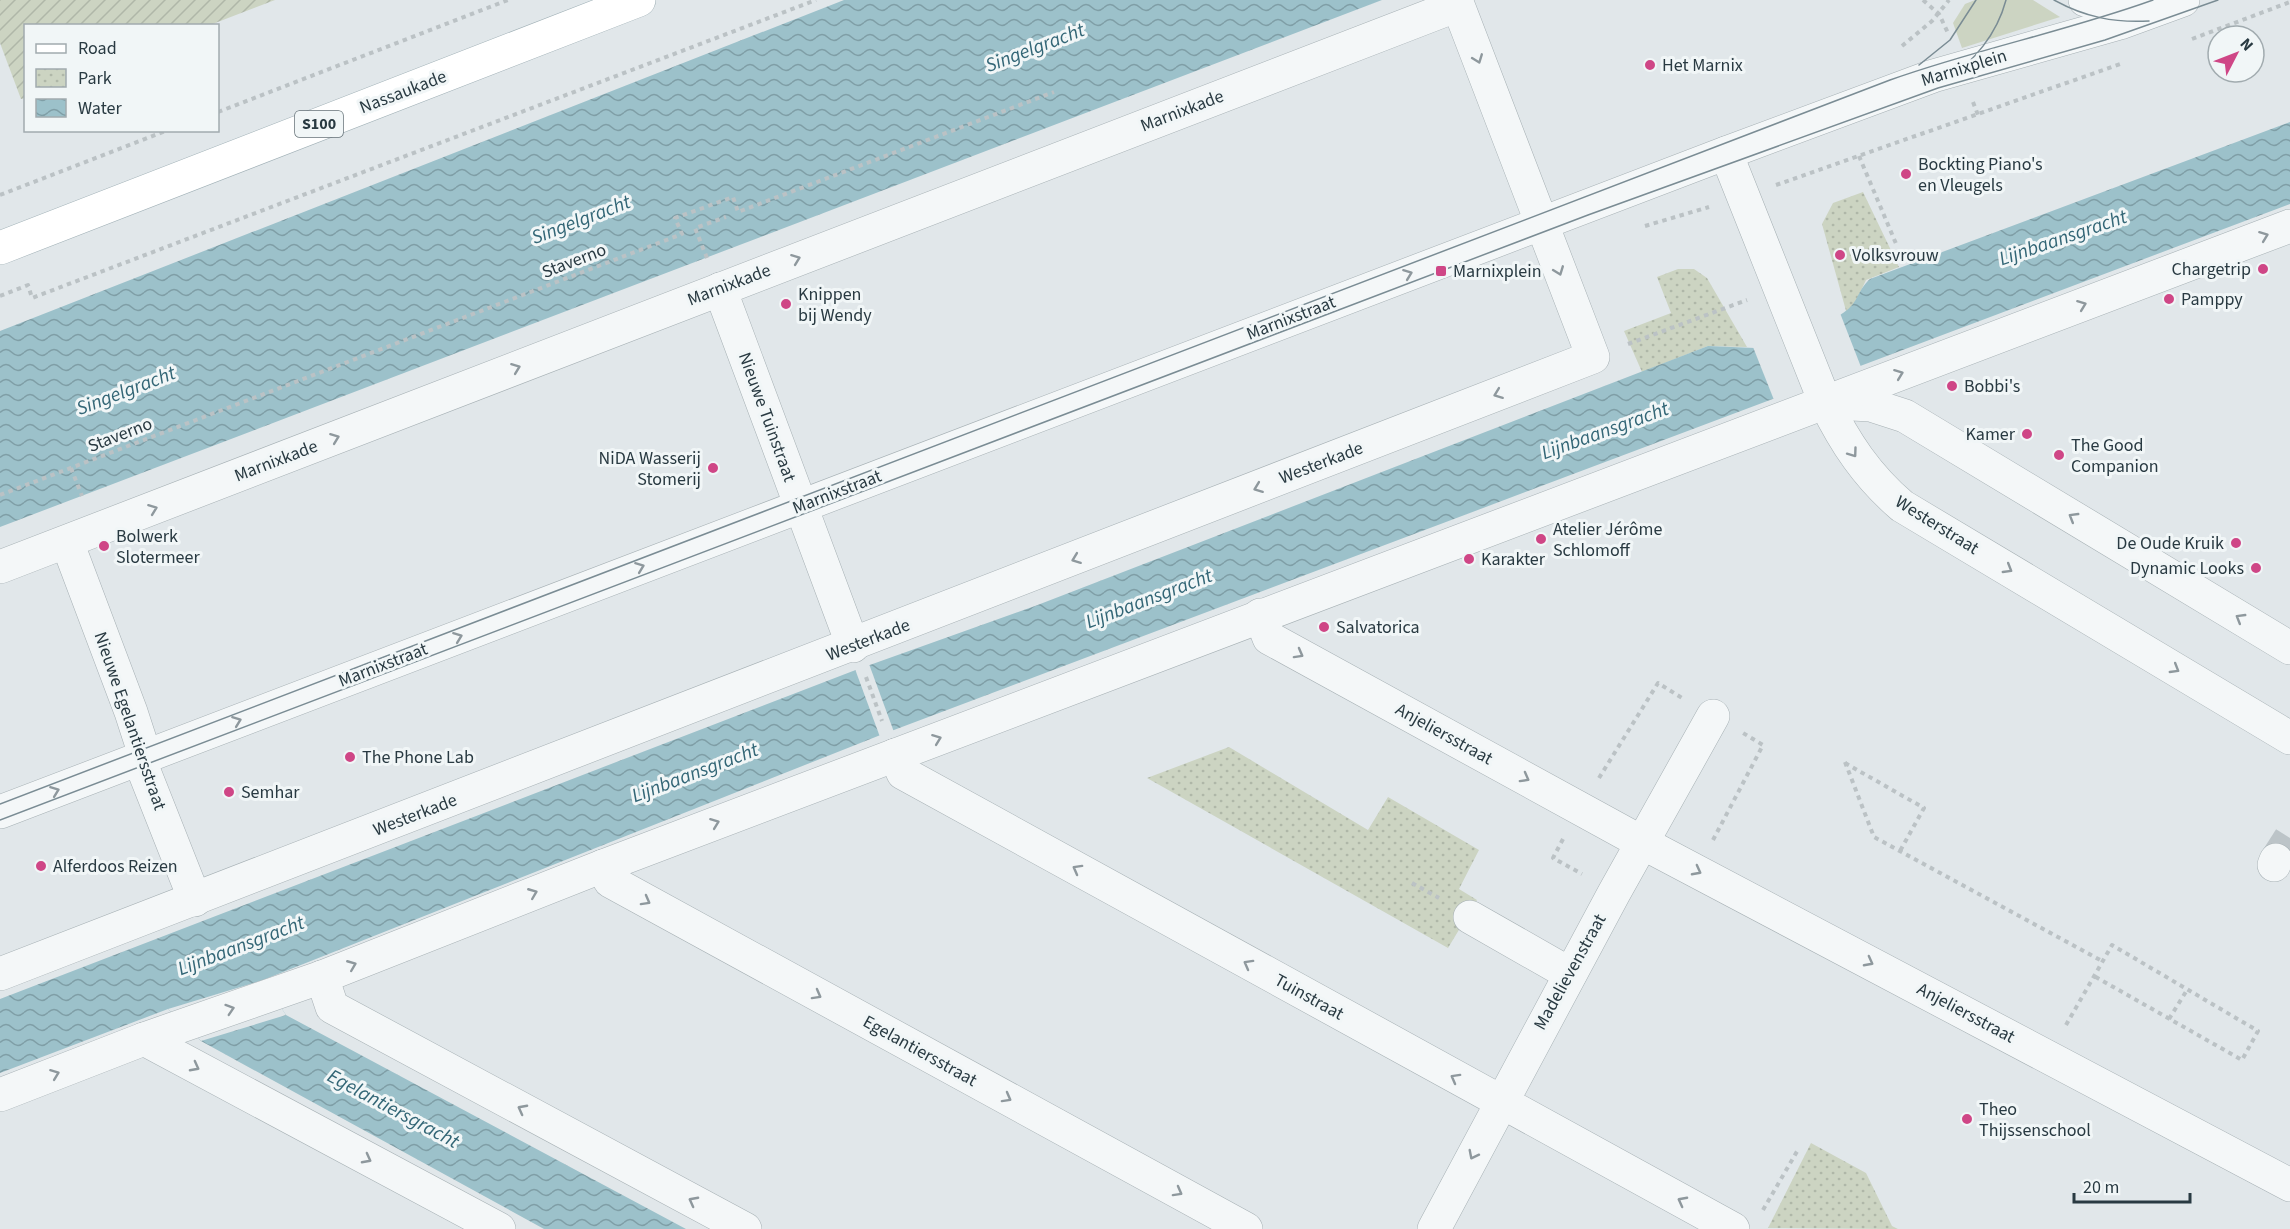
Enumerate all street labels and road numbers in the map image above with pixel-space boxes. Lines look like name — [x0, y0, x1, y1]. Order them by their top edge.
street label: Marnixplein — [1918, 43, 2010, 93]
street label: Nassaukade — [356, 64, 450, 120]
street label: Marnixkade — [1137, 84, 1227, 138]
road number: S100 — [295, 111, 343, 137]
street label: Staverno — [538, 237, 610, 285]
street label: Marnixkade — [684, 258, 774, 312]
street label: Marnixstraat — [1243, 290, 1339, 346]
street label: Nieuwe Tuinstraat — [732, 349, 802, 485]
street label: Staverno — [84, 411, 156, 459]
street label: Marnixkade — [231, 434, 321, 488]
street label: Westerkade — [1275, 436, 1367, 490]
street label: Marnixstraat — [789, 464, 885, 520]
street label: Westerstraat — [1890, 489, 1984, 561]
street label: Westerkade — [822, 613, 914, 667]
street label: Nieuwe Egelantiersstraat — [88, 628, 172, 814]
street label: Marnixstraat — [335, 637, 431, 693]
street label: Anjeliersstraat — [1391, 697, 1497, 771]
street label: Westerkade — [369, 788, 461, 842]
street label: Madelievenstraat — [1528, 909, 1612, 1035]
street label: Tuinstraat — [1270, 968, 1348, 1026]
street label: Anjeliersstraat — [1913, 977, 2019, 1049]
street label: Egelantiersstraat — [858, 1009, 982, 1093]

